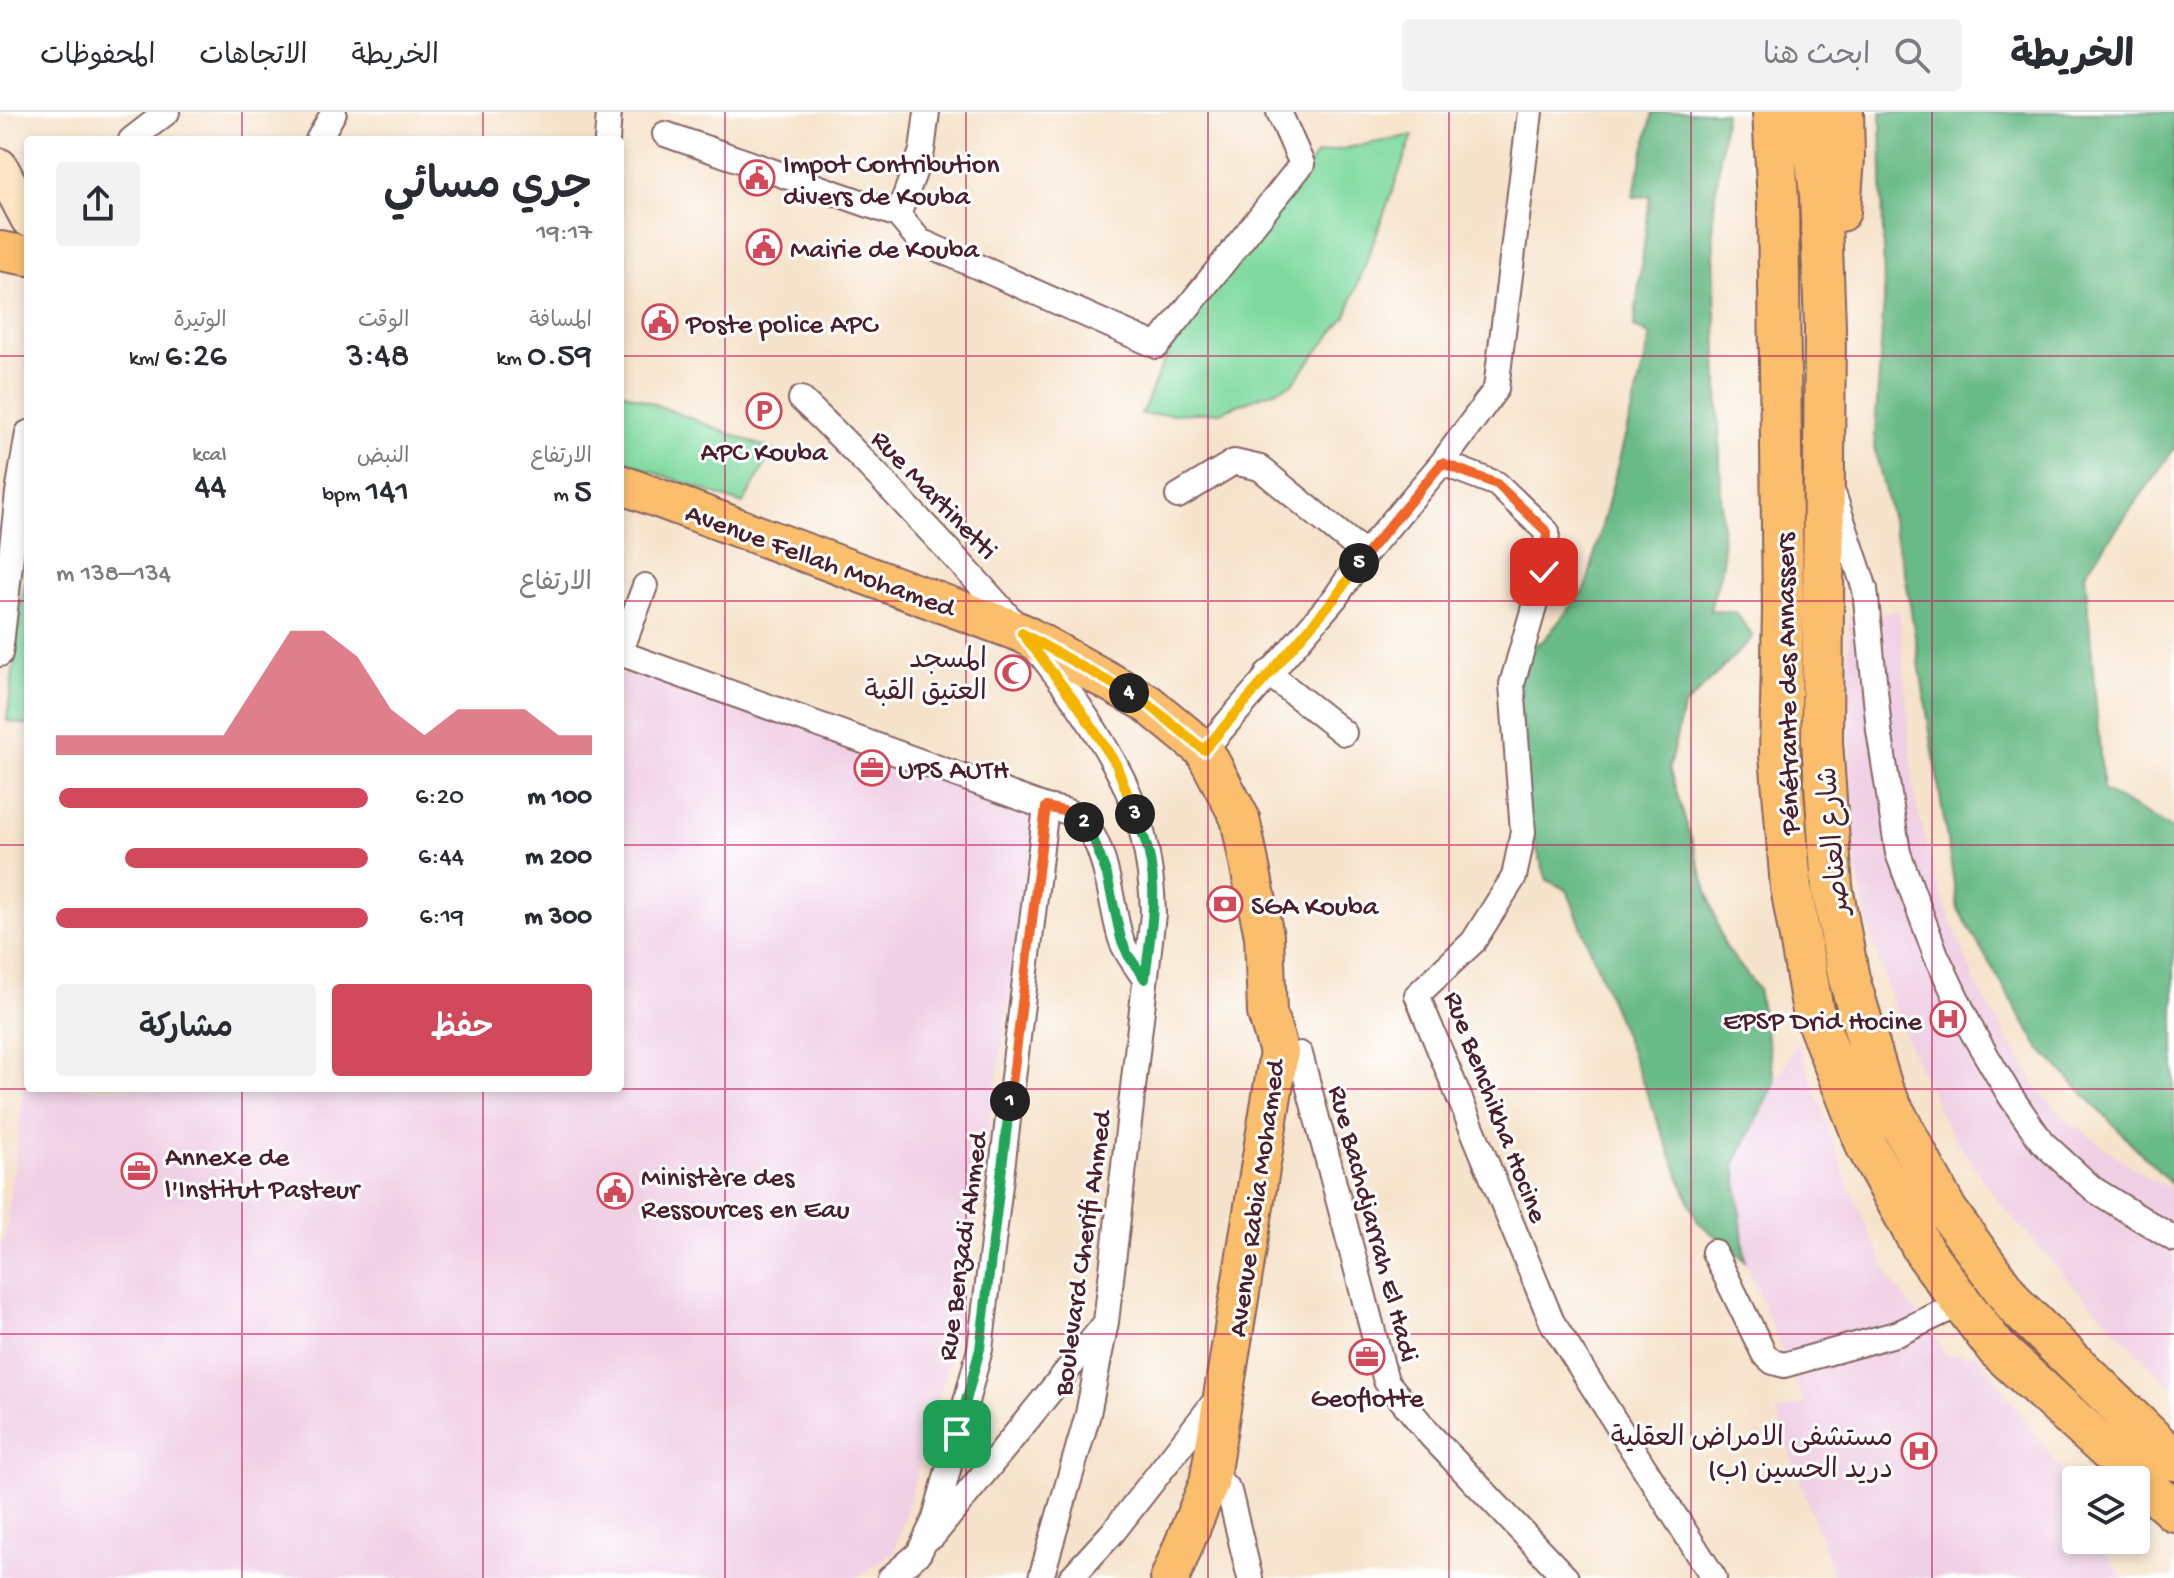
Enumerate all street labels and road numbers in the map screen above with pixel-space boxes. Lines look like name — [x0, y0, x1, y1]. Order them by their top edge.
street label: Rue Martinetti — [863, 424, 1003, 568]
street label: Avenue Fellah Mohamed — [680, 498, 961, 627]
street label: Pénétrante des Annassers — [1770, 532, 1809, 836]
street label: شارع العناصر — [1813, 765, 1859, 918]
street label: Rue Benchikha Hocine — [1434, 987, 1553, 1228]
street label: Avenue Rabia Mohamed — [1223, 1055, 1295, 1339]
street label: Rue Bachdjarrah El Hadi — [1319, 1082, 1424, 1366]
street label: Boulevard Cherifi Ahmed — [1048, 1106, 1121, 1399]
street label: Rue Benzadi Ahmed — [932, 1128, 997, 1363]

